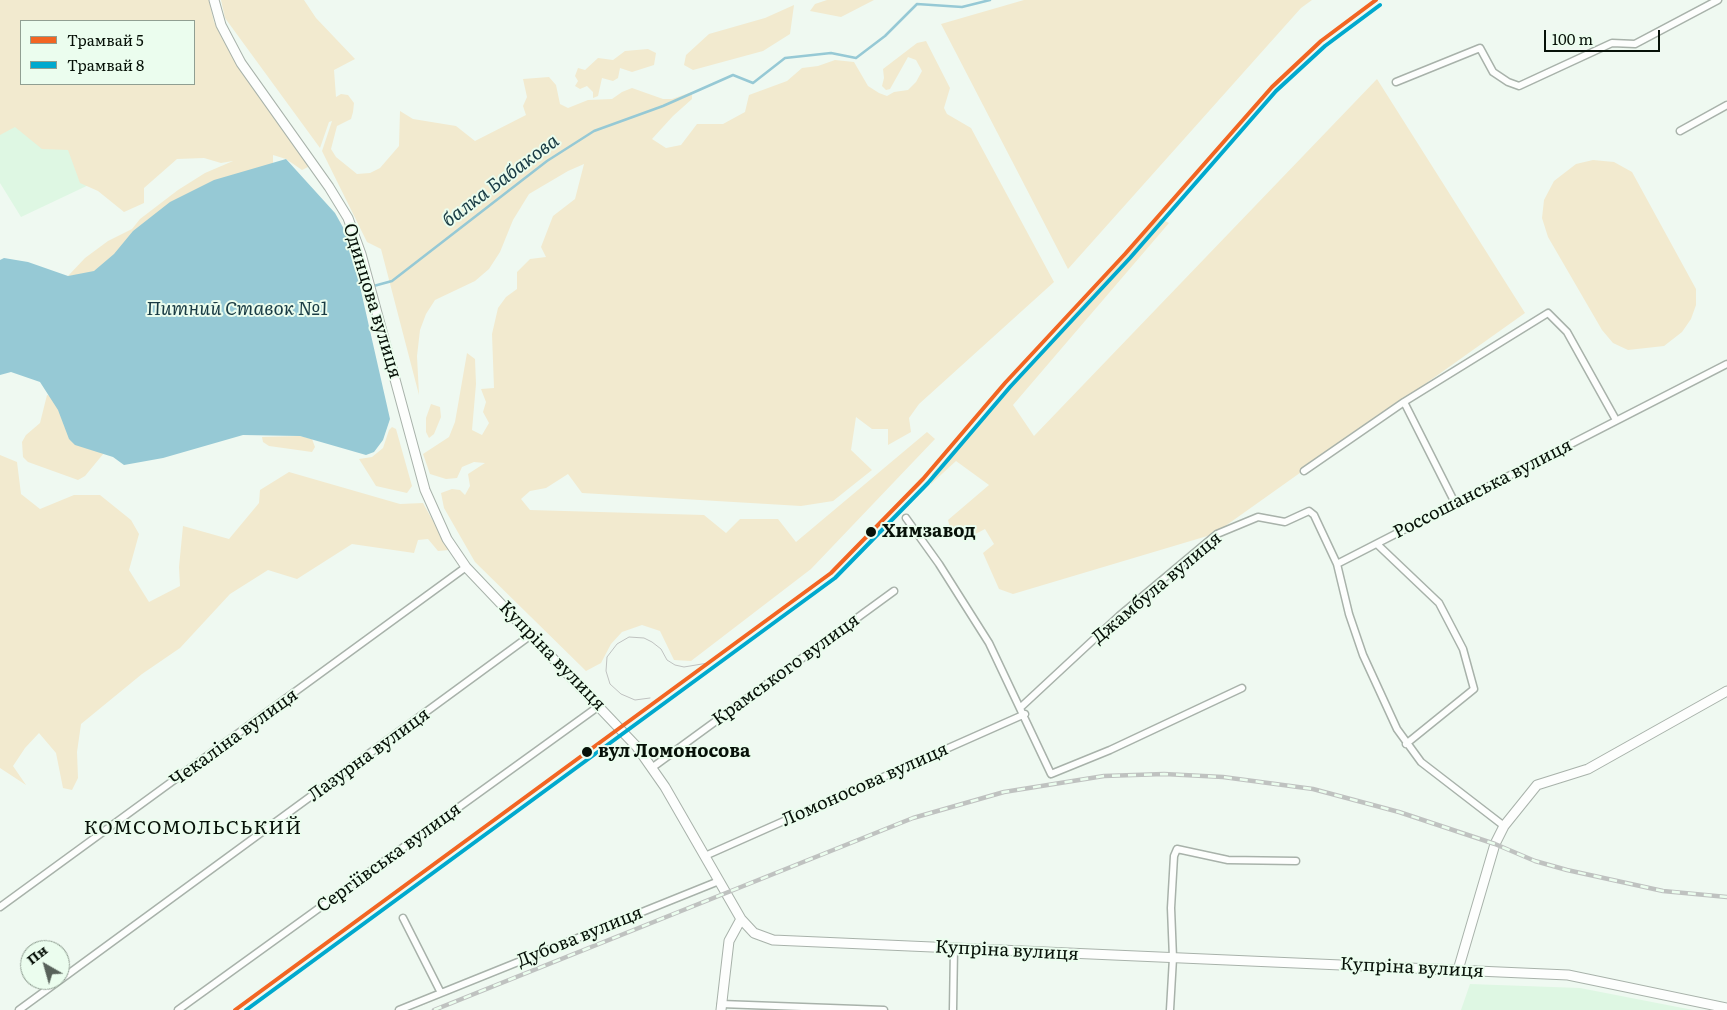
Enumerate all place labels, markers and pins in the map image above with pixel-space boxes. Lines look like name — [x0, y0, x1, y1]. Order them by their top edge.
place label: Химзавод — [882, 521, 976, 543]
marker: Химзавод — [864, 525, 878, 539]
place label: вул Ломоносова — [598, 741, 750, 763]
marker: вул Ломоносова — [580, 745, 594, 759]

